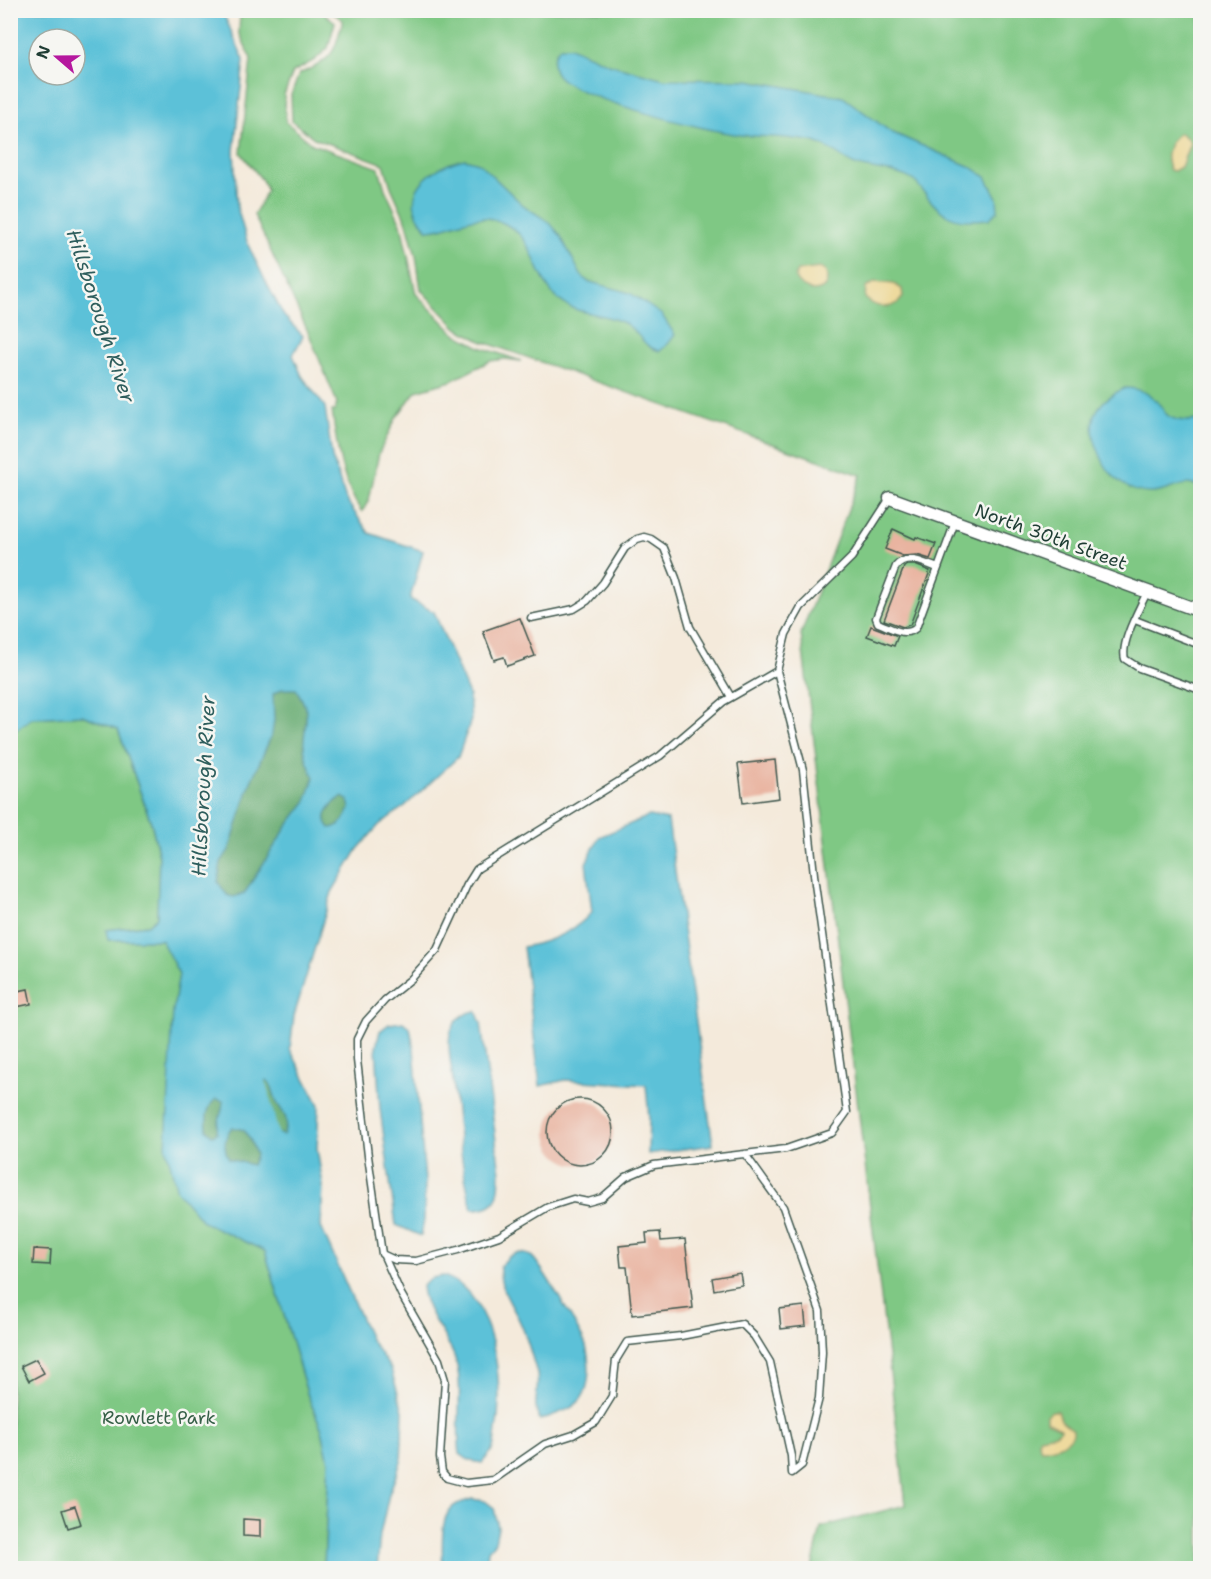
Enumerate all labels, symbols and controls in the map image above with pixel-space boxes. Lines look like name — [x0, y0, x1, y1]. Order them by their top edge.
north arrow — [27, 27, 87, 87]
text: N — [31, 42, 55, 62]
water label: Hillsborough River — [61, 226, 142, 407]
street label: North 30th Street — [972, 498, 1130, 576]
water label: Hillsborough River — [185, 694, 221, 877]
park label: Rowlett Park — [102, 1406, 216, 1430]

